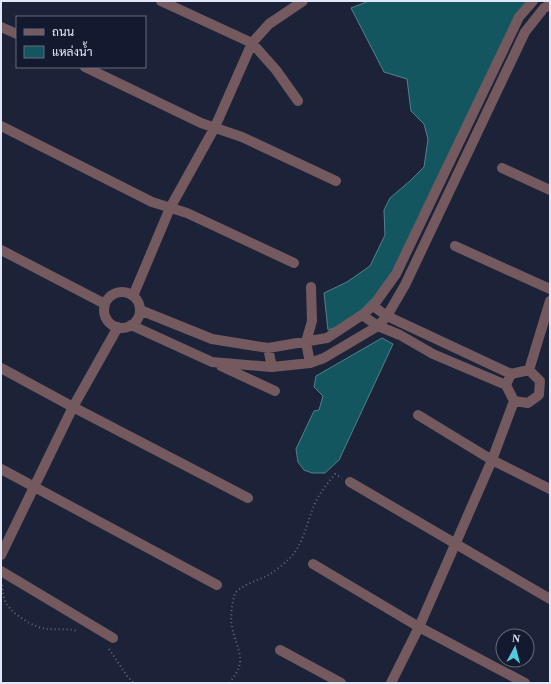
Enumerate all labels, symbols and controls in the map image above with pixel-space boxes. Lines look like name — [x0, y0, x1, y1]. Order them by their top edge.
legend — [16, 16, 146, 68]
text: ถนน — [52, 25, 75, 39]
text: แหล่งน้ำ — [52, 41, 92, 59]
north arrow — [495, 628, 535, 668]
text: N — [512, 632, 521, 645]

